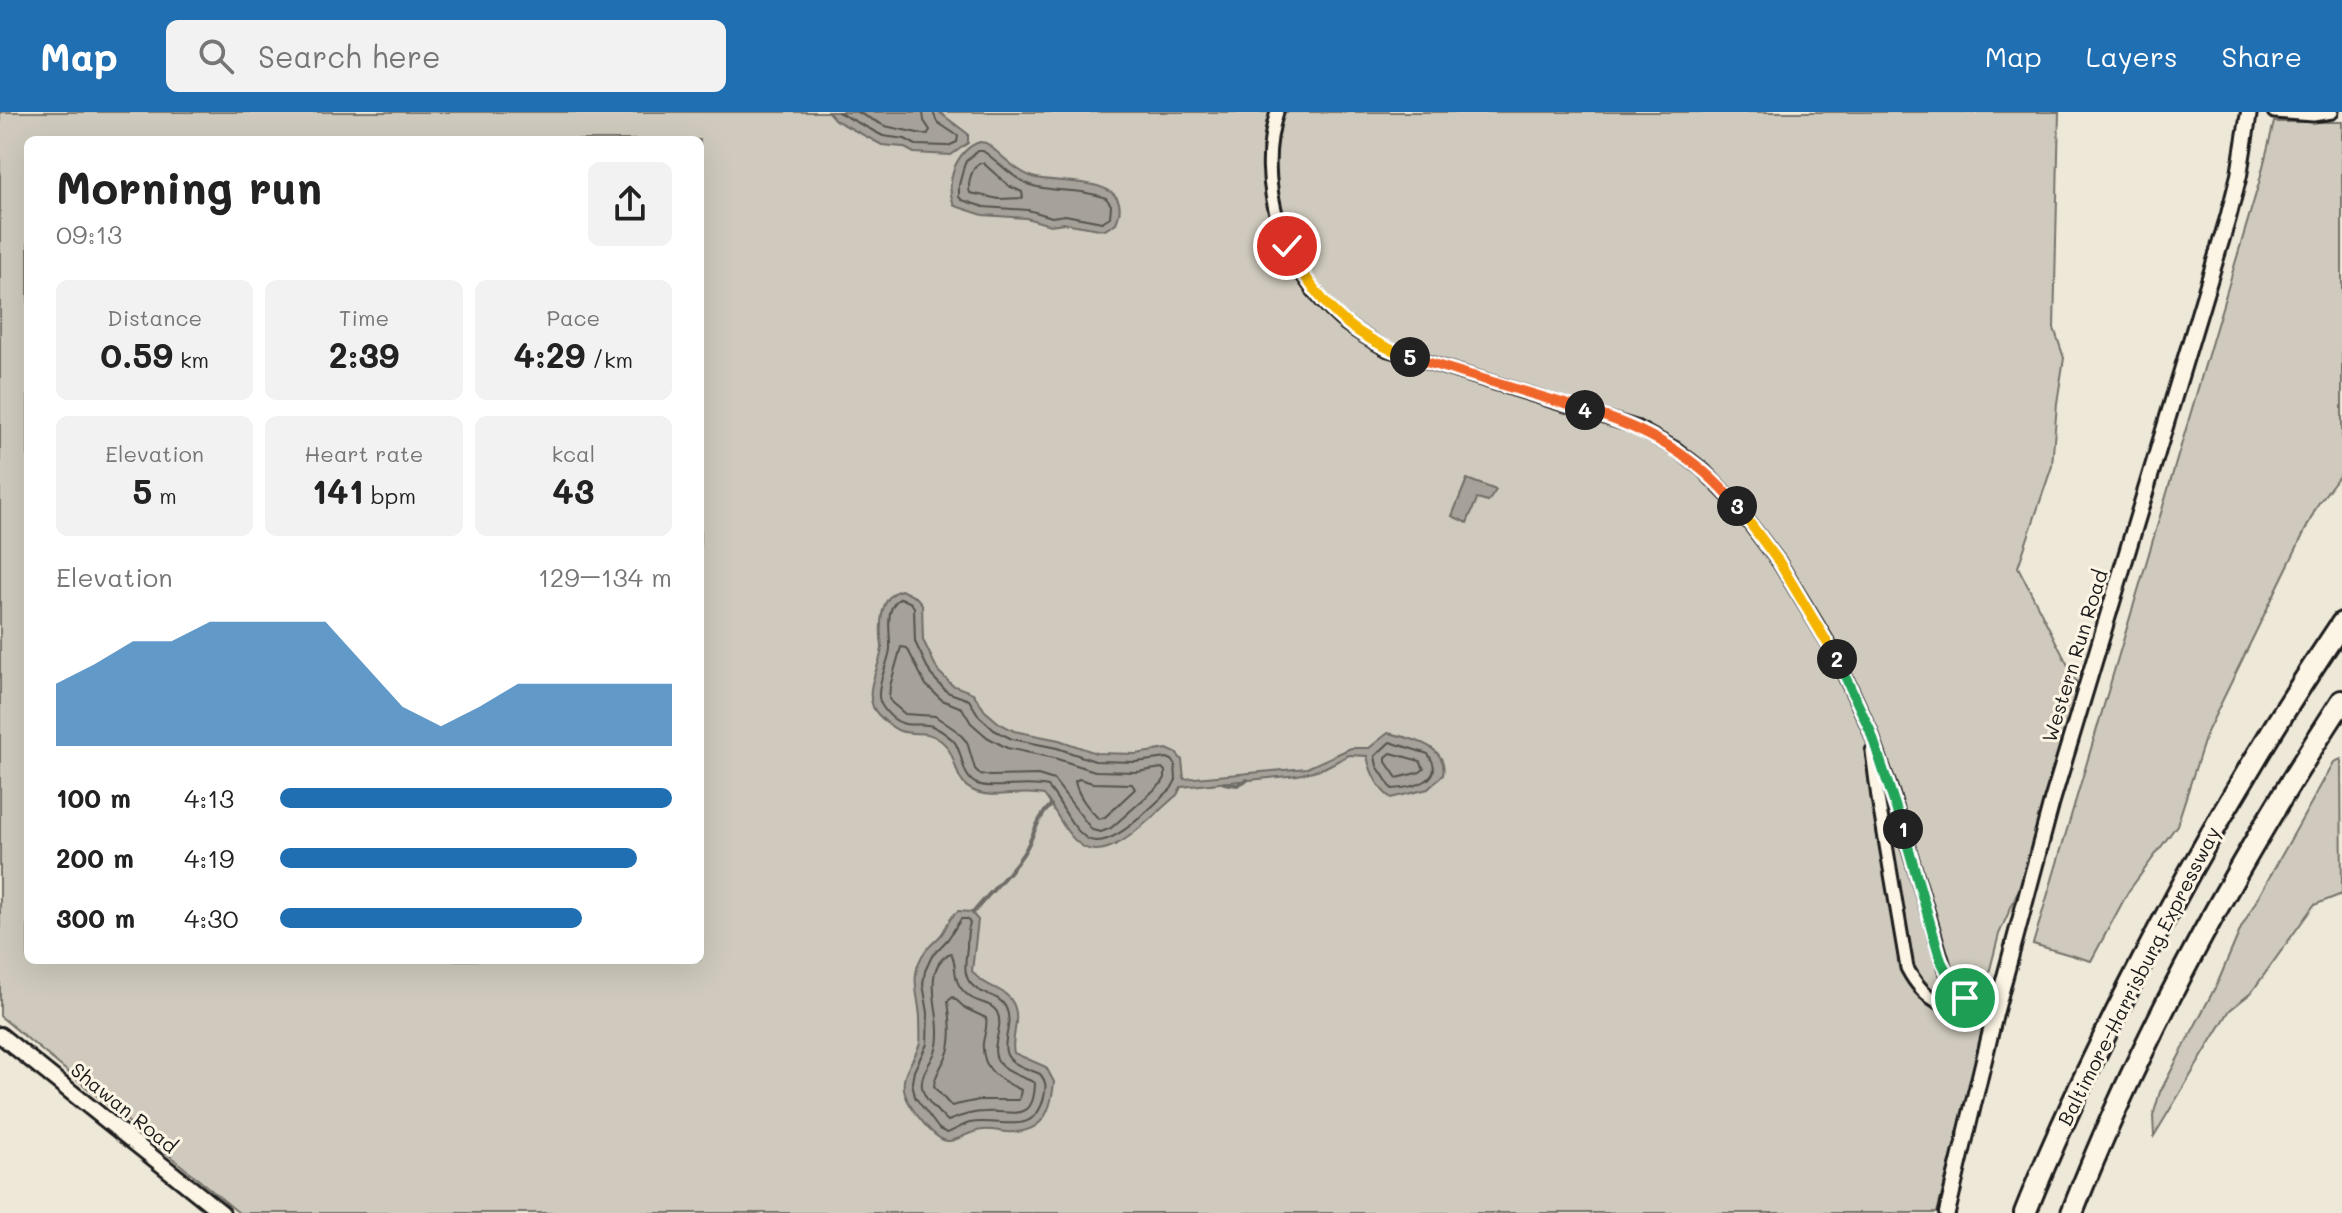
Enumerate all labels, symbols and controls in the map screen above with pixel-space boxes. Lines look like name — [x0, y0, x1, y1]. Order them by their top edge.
search box — [166, 20, 726, 92]
text: Map — [40, 31, 118, 81]
icon: search — [194, 34, 238, 78]
text: Search here — [258, 36, 441, 76]
text: Map — [1985, 38, 2042, 74]
text: Layers — [2086, 38, 2178, 74]
text: Share — [2222, 38, 2302, 74]
text: Morning run — [56, 158, 322, 215]
button: share — [588, 162, 672, 246]
pin — [1253, 212, 1321, 280]
text: 09:13 — [56, 217, 122, 251]
icon: check — [1265, 224, 1309, 268]
text: Distance — [107, 303, 202, 332]
text: Time — [339, 303, 389, 332]
text: Pace — [546, 303, 600, 332]
text: 0.59 — [100, 332, 173, 377]
text: 2:39 — [329, 332, 399, 377]
text: 4:29 — [514, 332, 585, 377]
pin: 5 — [1390, 337, 1430, 377]
text: 5 — [1404, 342, 1416, 371]
text: km — [173, 345, 209, 374]
text: /km — [585, 345, 633, 374]
pin: 4 — [1565, 390, 1605, 430]
text: 4 — [1578, 395, 1592, 424]
text: Elevation — [105, 439, 204, 468]
text: Heart rate — [305, 439, 423, 468]
text: kcal — [551, 439, 595, 468]
text: 5 — [132, 468, 152, 513]
text: 141 — [312, 468, 364, 513]
text: 43 — [552, 468, 594, 513]
text: m — [152, 481, 177, 510]
text: bpm — [364, 481, 416, 510]
pin: 3 — [1717, 486, 1757, 526]
text: 3 — [1730, 491, 1744, 520]
text: Elevation — [56, 560, 173, 594]
text: 129–134 m — [538, 560, 672, 594]
street label: Western Run Road — [2035, 566, 2113, 745]
pin: 2 — [1817, 639, 1857, 679]
text: 2 — [1831, 644, 1843, 673]
text: 100 m — [56, 781, 131, 815]
text: 4:13 — [184, 781, 234, 815]
pin: 1 — [1883, 809, 1923, 849]
text: 1 — [1898, 814, 1908, 843]
street label: Baltimore-Harrisburg Expressway — [2051, 822, 2225, 1129]
text: 200 m — [56, 841, 134, 875]
text: 4:19 — [184, 841, 234, 875]
text: 300 m — [56, 901, 135, 935]
text: 4:30 — [184, 901, 239, 935]
pin — [1931, 964, 1999, 1032]
icon: arrive — [1943, 976, 1987, 1020]
street label: Shawan Road — [66, 1056, 183, 1158]

